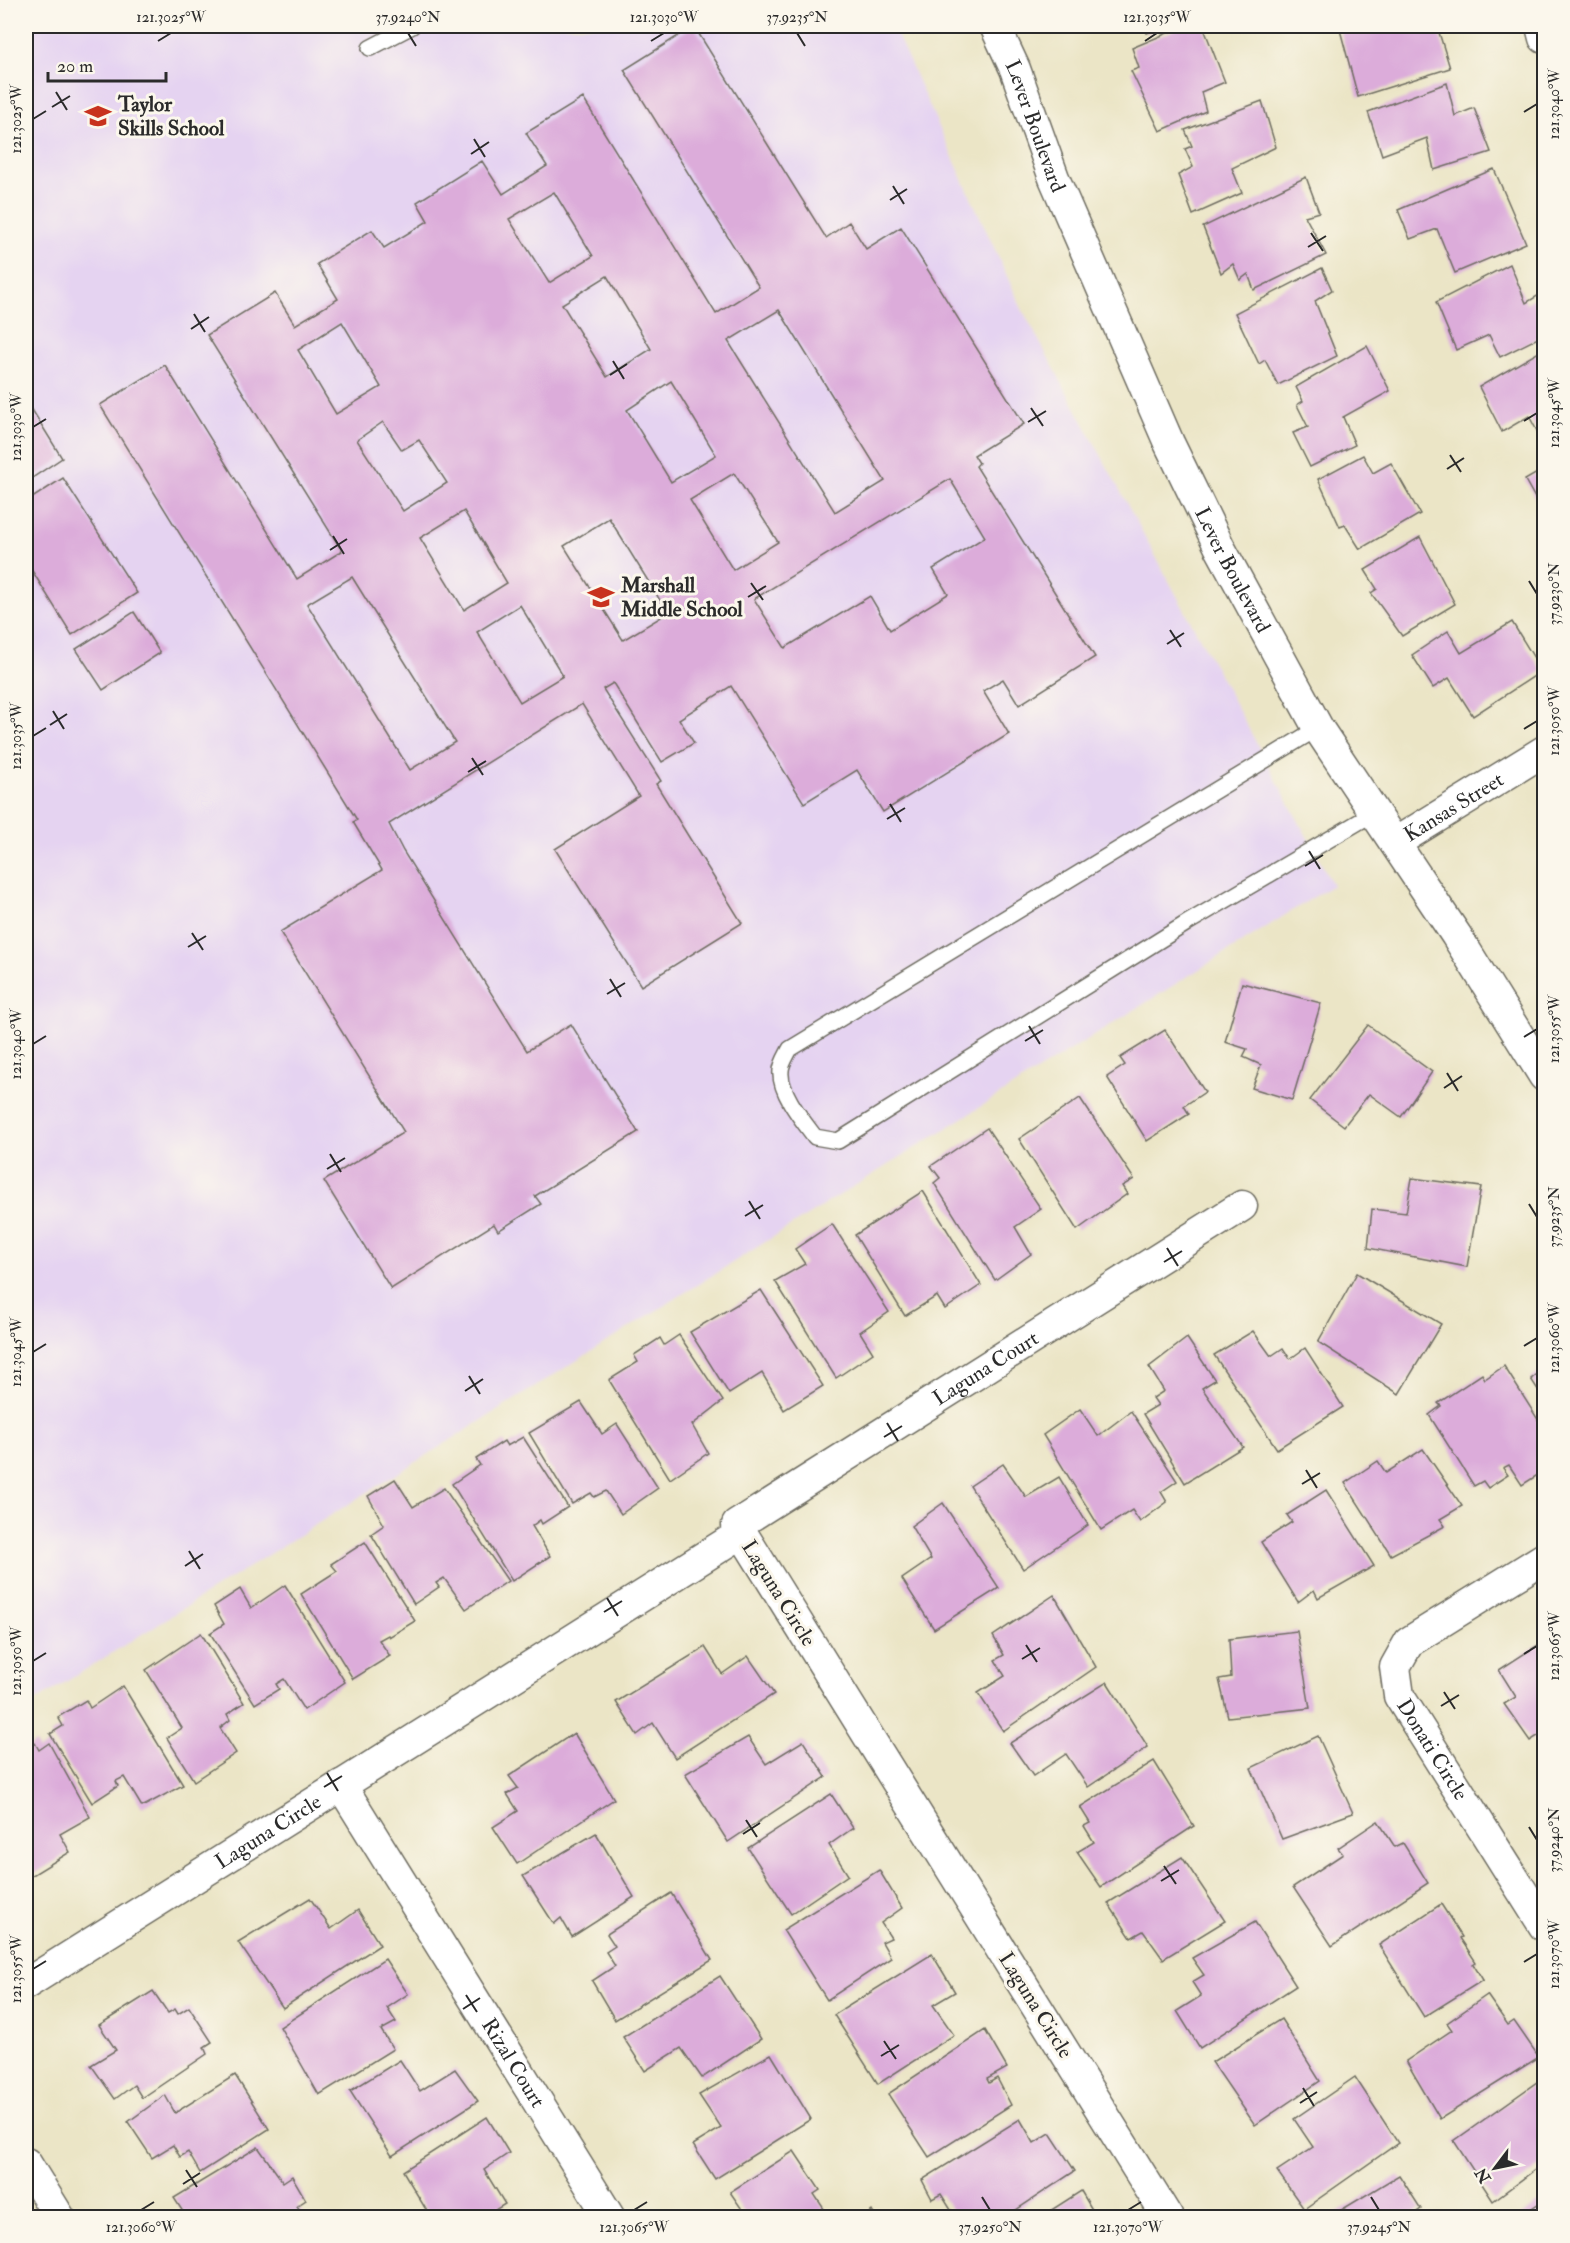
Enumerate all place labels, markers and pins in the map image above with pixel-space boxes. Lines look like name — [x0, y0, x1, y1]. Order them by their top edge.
place label: Taylor Skills School — [117, 91, 225, 142]
school or university icon: Taylor Skills School — [83, 101, 113, 131]
place label: Marshall Middle School — [620, 572, 743, 623]
school or university icon: Marshall Middle School — [586, 582, 616, 612]

